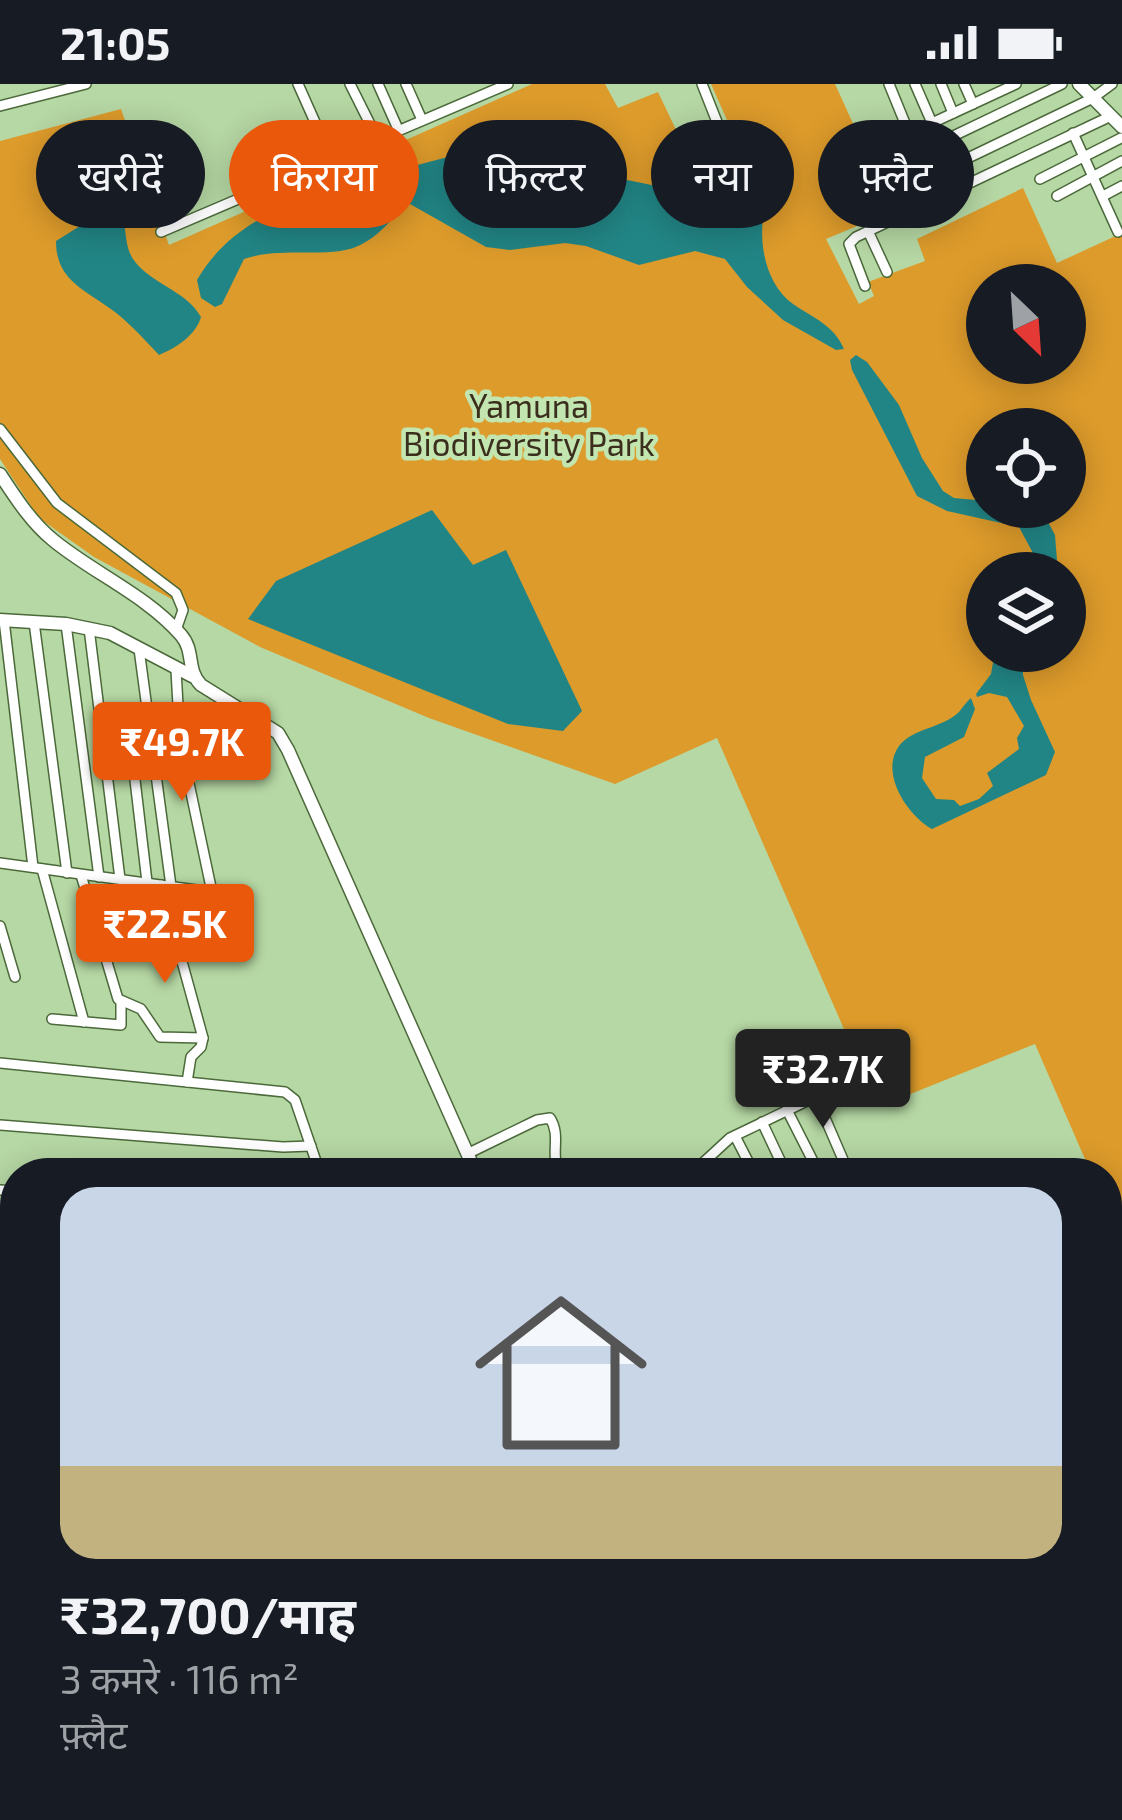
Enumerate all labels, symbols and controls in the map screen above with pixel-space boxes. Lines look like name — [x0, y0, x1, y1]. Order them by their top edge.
text: 21:05 — [60, 15, 170, 69]
chip: खरीदें — [36, 120, 205, 228]
chip: किराया — [229, 120, 419, 228]
chip: फ़िल्टर — [443, 120, 627, 228]
chip: नया — [651, 120, 794, 228]
chip: फ़्लैट — [818, 120, 974, 228]
north arrow — [966, 264, 1086, 384]
map controls — [966, 264, 1086, 672]
park label: Yamuna Biodiversity Park — [403, 385, 655, 463]
button: locate — [966, 408, 1086, 528]
button: layers — [966, 552, 1086, 672]
pin: ₹49.7K — [84, 702, 280, 804]
text: ₹49.7K — [120, 717, 244, 764]
pin: ₹22.5K — [67, 884, 263, 986]
text: ₹22.5K — [103, 899, 227, 946]
pin: ₹32.7K — [725, 1029, 921, 1131]
text: ₹32.7K — [762, 1044, 884, 1091]
icon: home — [453, 1265, 669, 1481]
text: ₹32,700/माह — [60, 1583, 356, 1644]
text: 3 कमरे · 116 m² — [60, 1655, 299, 1702]
text: फ़्लैट — [60, 1710, 127, 1757]

